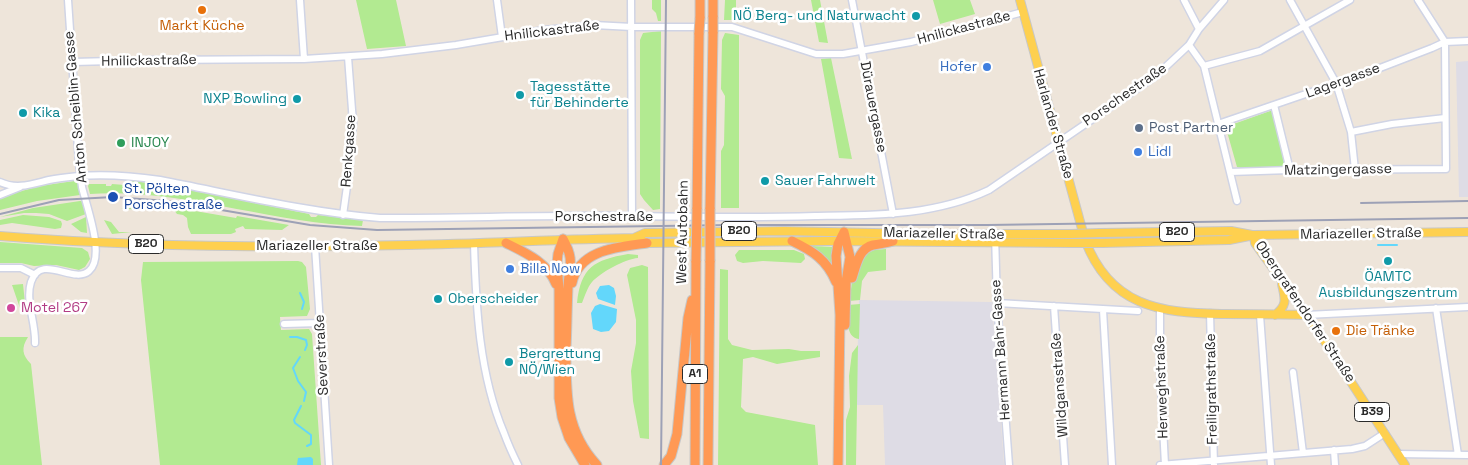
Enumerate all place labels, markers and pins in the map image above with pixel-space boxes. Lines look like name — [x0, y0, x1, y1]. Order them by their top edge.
marker: Markt Küche — [196, 4, 208, 16]
place label: NÖ Berg- und Naturwacht — [733, 8, 906, 24]
marker: NÖ Berg- und Naturwacht — [910, 10, 922, 22]
place label: Markt Küche — [159, 18, 245, 34]
place label: Hofer — [940, 59, 977, 75]
marker: Hofer — [981, 61, 993, 73]
place label: Tagesstätte für Behinderte — [530, 79, 629, 111]
marker: Tagesstätte für Behinderte — [514, 89, 526, 101]
place label: NXP Bowling — [203, 91, 287, 107]
marker: NXP Bowling — [291, 93, 303, 105]
place label: Kika — [33, 105, 60, 121]
marker: Kika — [17, 107, 29, 119]
place label: Post Partner — [1149, 120, 1233, 136]
marker: Post Partner — [1133, 122, 1145, 134]
place label: INJOY — [131, 135, 169, 151]
marker: INJOY — [115, 137, 127, 149]
place label: Lidl — [1148, 144, 1172, 160]
marker: Lidl — [1132, 146, 1144, 158]
place label: Sauer Fahrwelt — [775, 173, 876, 189]
marker: Sauer Fahrwelt — [759, 175, 771, 187]
place label: St. Pölten Porschestraße — [124, 181, 222, 213]
marker: St. Pölten Porschestraße — [106, 190, 120, 204]
marker: ÖAMTC Ausbildungszentrum — [1382, 255, 1394, 267]
place label: Billa Now — [520, 261, 580, 277]
marker: Billa Now — [504, 263, 516, 275]
place label: ÖAMTC Ausbildungszentrum — [1318, 269, 1458, 302]
place label: Oberscheider — [448, 291, 538, 307]
marker: Oberscheider — [432, 293, 444, 305]
place label: Motel 267 — [21, 300, 88, 316]
marker: Motel 267 — [5, 302, 17, 314]
place label: Die Tränke — [1346, 323, 1415, 339]
marker: Die Tränke — [1330, 325, 1342, 337]
place label: Bergrettung NÖ/Wien — [519, 346, 601, 378]
marker: Bergrettung NÖ/Wien — [503, 356, 515, 368]

